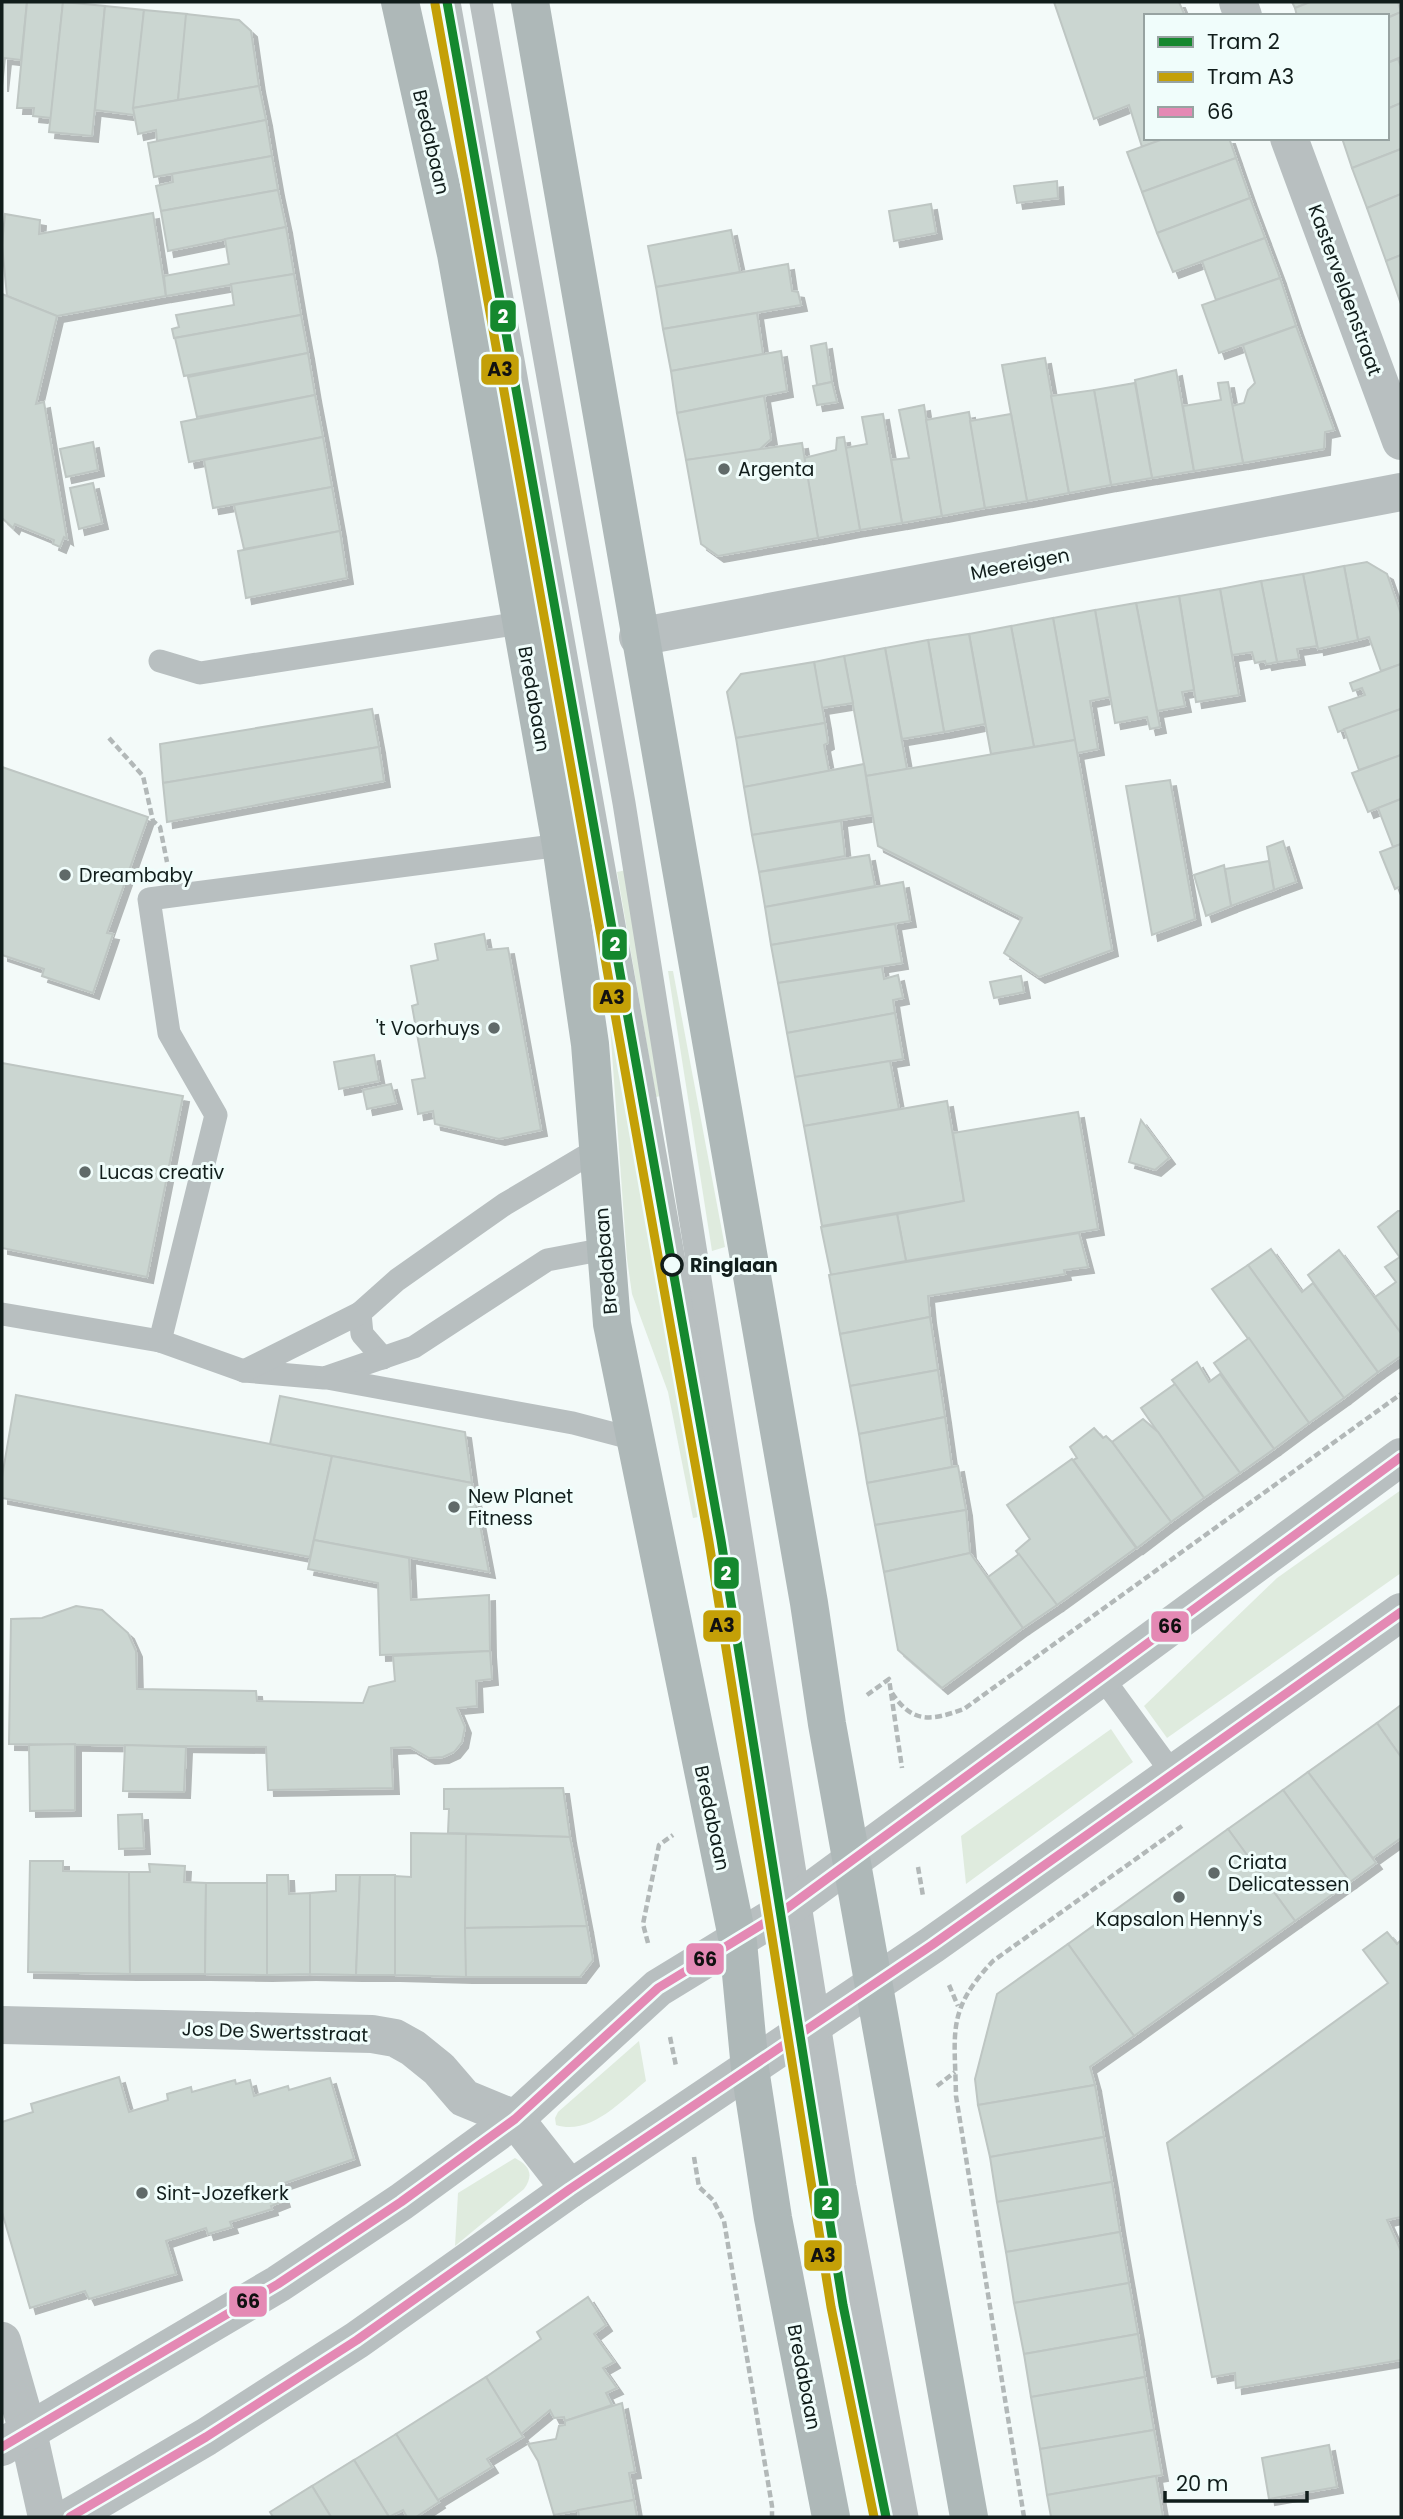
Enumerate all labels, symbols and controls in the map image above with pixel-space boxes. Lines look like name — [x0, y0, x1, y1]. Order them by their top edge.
legend — [1144, 14, 1389, 140]
text: Tram 2 — [1207, 27, 1280, 56]
text: Tram A3 — [1207, 62, 1294, 91]
street label: Bredabaan — [406, 87, 456, 197]
text: 66 — [1207, 97, 1234, 126]
street label: Kasterveldenstraat — [1301, 201, 1389, 379]
line badge: 2 — [489, 299, 517, 333]
text: 2 — [498, 303, 509, 330]
line badge: A3 — [480, 353, 520, 386]
text: A3 — [487, 356, 513, 383]
place label: Argenta — [738, 456, 814, 483]
marker: Argenta — [716, 461, 732, 477]
street label: Meereigen — [968, 541, 1072, 587]
street label: Bredabaan — [511, 644, 557, 754]
place label: Dreambaby — [79, 862, 193, 889]
marker: Dreambaby — [57, 867, 73, 883]
line badge: 2 — [601, 928, 628, 961]
text: 2 — [610, 931, 621, 958]
line badge: A3 — [592, 981, 632, 1014]
text: A3 — [599, 984, 625, 1011]
place label: 't Voorhuys — [376, 1015, 480, 1042]
marker: 't Voorhuys — [486, 1020, 502, 1036]
place label: Lucas creativ — [99, 1159, 225, 1186]
marker: Lucas creativ — [77, 1164, 93, 1180]
street label: Bredabaan — [588, 1207, 624, 1315]
place label: Ringlaan — [690, 1252, 778, 1279]
marker: Ringlaan — [661, 1254, 683, 1276]
place label: New Planet Fitness — [468, 1483, 573, 1532]
marker: New Planet Fitness — [446, 1499, 462, 1515]
line badge: 2 — [713, 1556, 740, 1590]
text: 2 — [721, 1560, 732, 1587]
line badge: A3 — [702, 1609, 742, 1643]
line badge: 66 — [1150, 1610, 1190, 1643]
text: A3 — [709, 1612, 735, 1639]
text: 66 — [1158, 1613, 1182, 1640]
street label: Bredabaan — [688, 1763, 736, 1873]
place label: Criata Delicatessen — [1228, 1849, 1349, 1898]
marker: Criata Delicatessen — [1206, 1865, 1222, 1881]
marker: Kapsalon Henny's — [1171, 1889, 1187, 1905]
place label: Kapsalon Henny's — [1096, 1906, 1262, 1933]
line badge: 66 — [685, 1942, 725, 1976]
text: 66 — [693, 1946, 717, 1973]
street label: Jos De Swertsstraat — [181, 2015, 369, 2049]
place label: Sint-Jozefkerk — [156, 2180, 289, 2207]
marker: Sint-Jozefkerk — [134, 2185, 150, 2201]
line badge: 2 — [813, 2187, 840, 2220]
text: 2 — [822, 2190, 833, 2217]
line badge: A3 — [803, 2239, 843, 2272]
text: A3 — [810, 2242, 836, 2269]
line badge: 66 — [228, 2285, 268, 2318]
text: 66 — [236, 2288, 260, 2315]
street label: Bredabaan — [781, 2322, 827, 2432]
scale bar — [1165, 2460, 1307, 2504]
text: 20 m — [1176, 2469, 1229, 2498]

